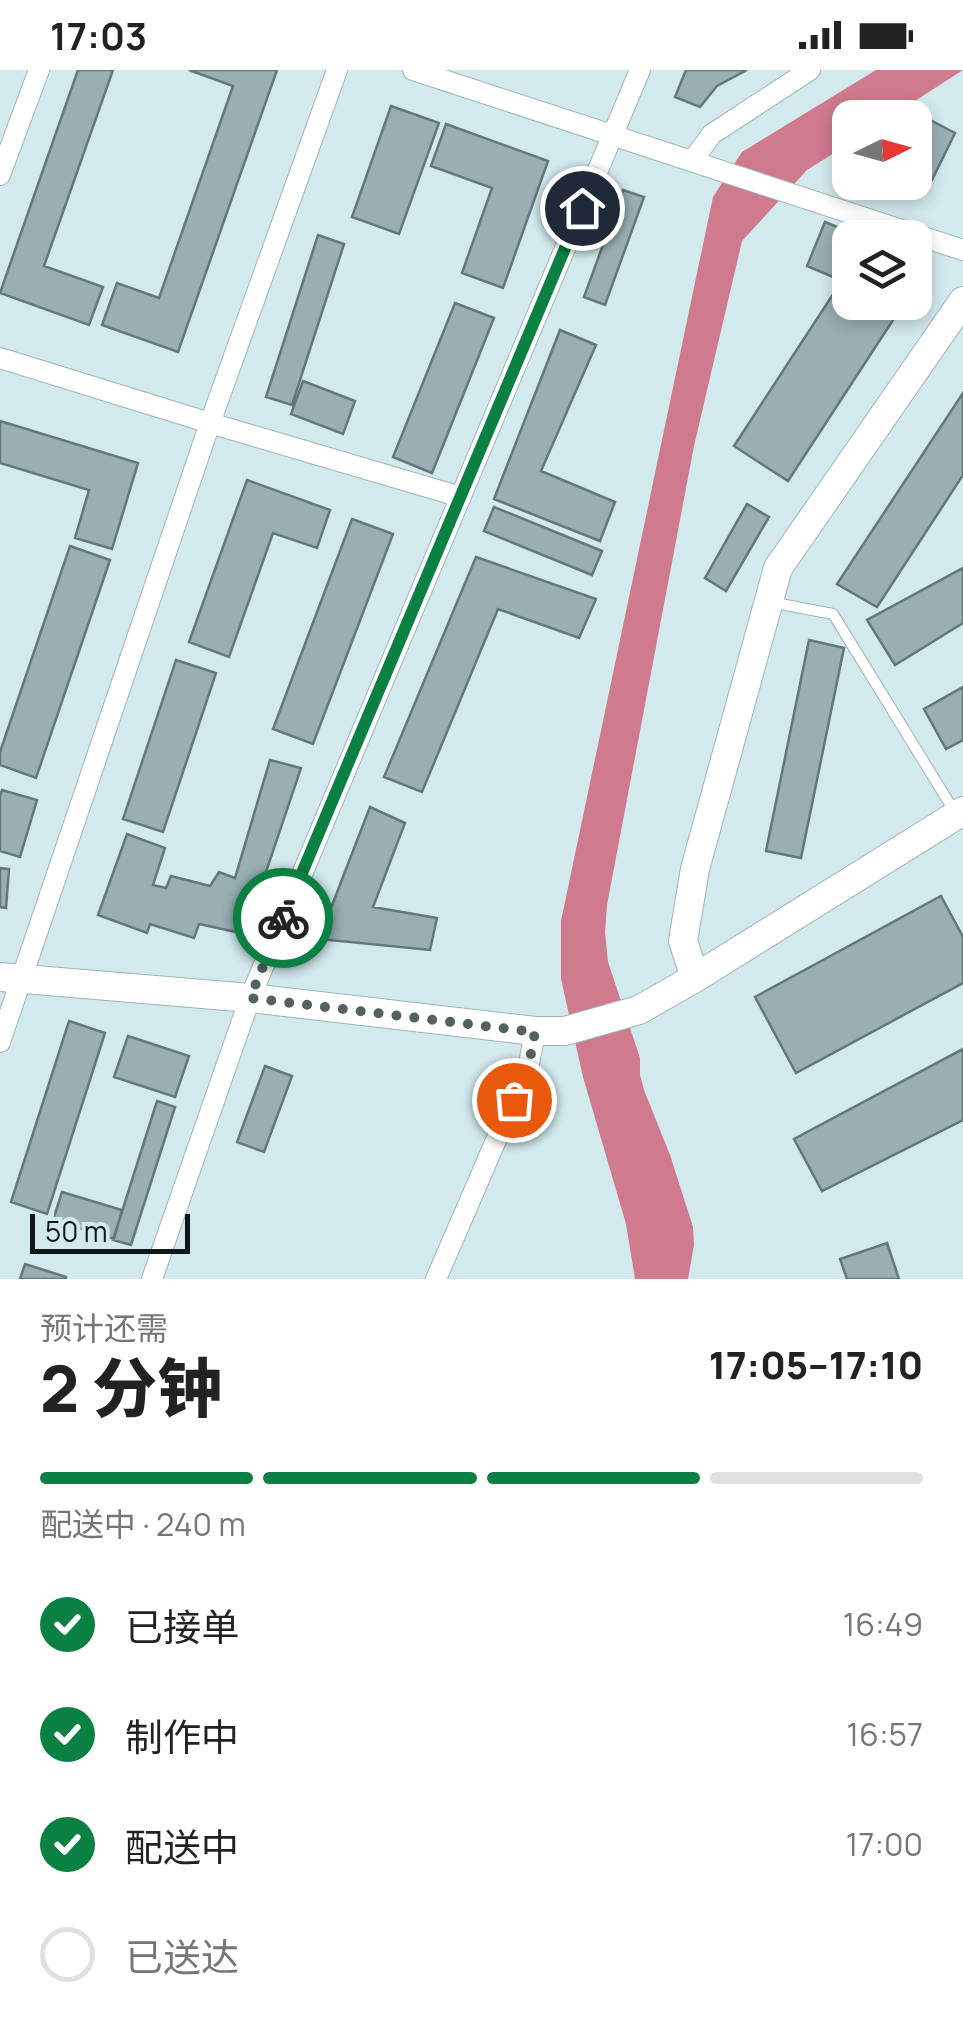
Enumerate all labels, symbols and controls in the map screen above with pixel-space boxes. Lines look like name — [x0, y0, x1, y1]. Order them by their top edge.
text: 17:03 — [50, 9, 147, 61]
north arrow — [832, 100, 932, 200]
map controls — [832, 100, 932, 320]
pin — [540, 166, 625, 251]
icon: home — [555, 181, 610, 236]
button: layers — [832, 220, 932, 320]
courier — [233, 868, 333, 968]
icon: bike — [256, 891, 311, 946]
pin — [472, 1058, 557, 1143]
icon: bag — [487, 1073, 542, 1128]
scale bar — [30, 1209, 190, 1254]
text: 50 m — [45, 1212, 108, 1250]
text: 预计还需 — [40, 1306, 168, 1350]
text: 17:05–17:10 — [709, 1338, 923, 1390]
text: 2 分钟 — [40, 1343, 222, 1432]
text: 配送中 · 240 m — [40, 1502, 246, 1546]
icon: check — [40, 1597, 95, 1652]
text: 已接单 — [125, 1600, 239, 1652]
text: 16:49 — [843, 1602, 923, 1646]
icon: check — [40, 1707, 95, 1762]
text: 制作中 — [125, 1710, 239, 1762]
text: 16:57 — [847, 1712, 923, 1756]
icon: check — [40, 1817, 95, 1872]
text: 配送中 — [125, 1820, 239, 1872]
text: 17:00 — [846, 1822, 923, 1866]
text: 已送达 — [125, 1930, 239, 1982]

